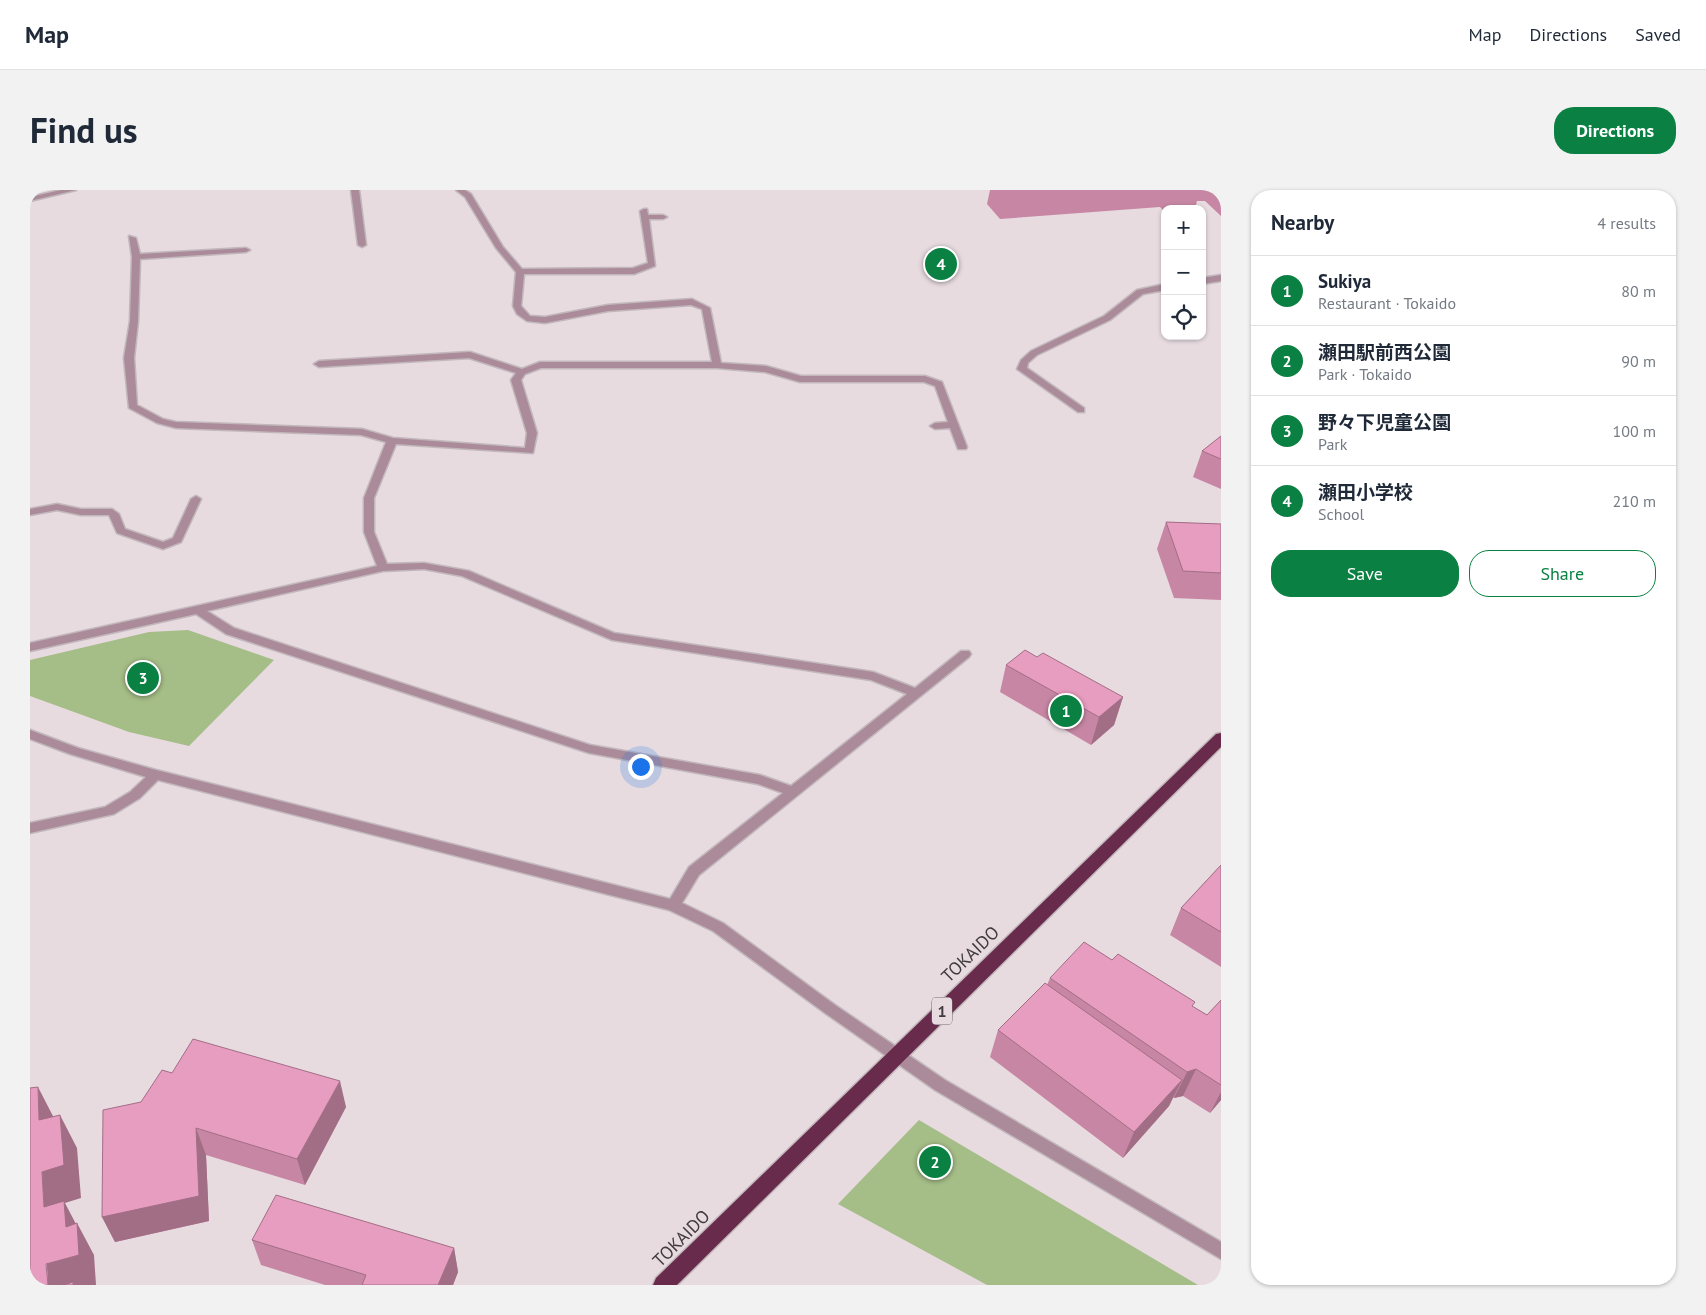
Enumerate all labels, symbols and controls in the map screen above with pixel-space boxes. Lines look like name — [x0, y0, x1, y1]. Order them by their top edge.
text: Map — [25, 19, 69, 50]
text: Map — [1469, 23, 1501, 46]
text: Directions — [1529, 23, 1607, 46]
text: Saved — [1635, 23, 1681, 46]
text: Find us — [30, 107, 138, 153]
button: Directions — [1554, 107, 1676, 154]
map controls — [1161, 205, 1206, 340]
button: + — [1161, 205, 1206, 250]
text: Nearby — [1271, 209, 1334, 236]
text: 4 results — [1597, 213, 1656, 233]
pin: 4 — [925, 245, 957, 283]
button: − — [1161, 250, 1206, 295]
text: Sukiya — [1318, 269, 1371, 293]
text: 1 — [1282, 281, 1292, 301]
text: 80 m — [1621, 281, 1656, 301]
text: Restaurant · Tokaido — [1318, 293, 1456, 313]
button: locate — [1161, 295, 1206, 340]
text: 瀬田駅前西公園 — [1318, 340, 1451, 364]
text: 2 — [1282, 351, 1292, 371]
text: 90 m — [1621, 351, 1656, 371]
text: Park · Tokaido — [1318, 364, 1412, 384]
text: 野々下児童公園 — [1318, 410, 1451, 434]
text: 3 — [1282, 421, 1292, 441]
text: 100 m — [1613, 421, 1656, 441]
text: Park — [1318, 434, 1347, 454]
text: 瀬田小学校 — [1318, 480, 1413, 504]
text: 4 — [1282, 491, 1292, 511]
text: 210 m — [1613, 491, 1656, 511]
text: School — [1318, 504, 1364, 524]
button: Save — [1271, 550, 1459, 597]
button: Share — [1469, 550, 1656, 597]
pin: 3 — [127, 659, 159, 697]
pin: 1 — [1050, 692, 1082, 730]
your location — [628, 754, 654, 780]
street label: TOKAIDO — [936, 921, 1004, 987]
road number: 1 — [932, 998, 952, 1024]
pin: 2 — [919, 1143, 951, 1181]
street label: TOKAIDO — [648, 1205, 714, 1271]

